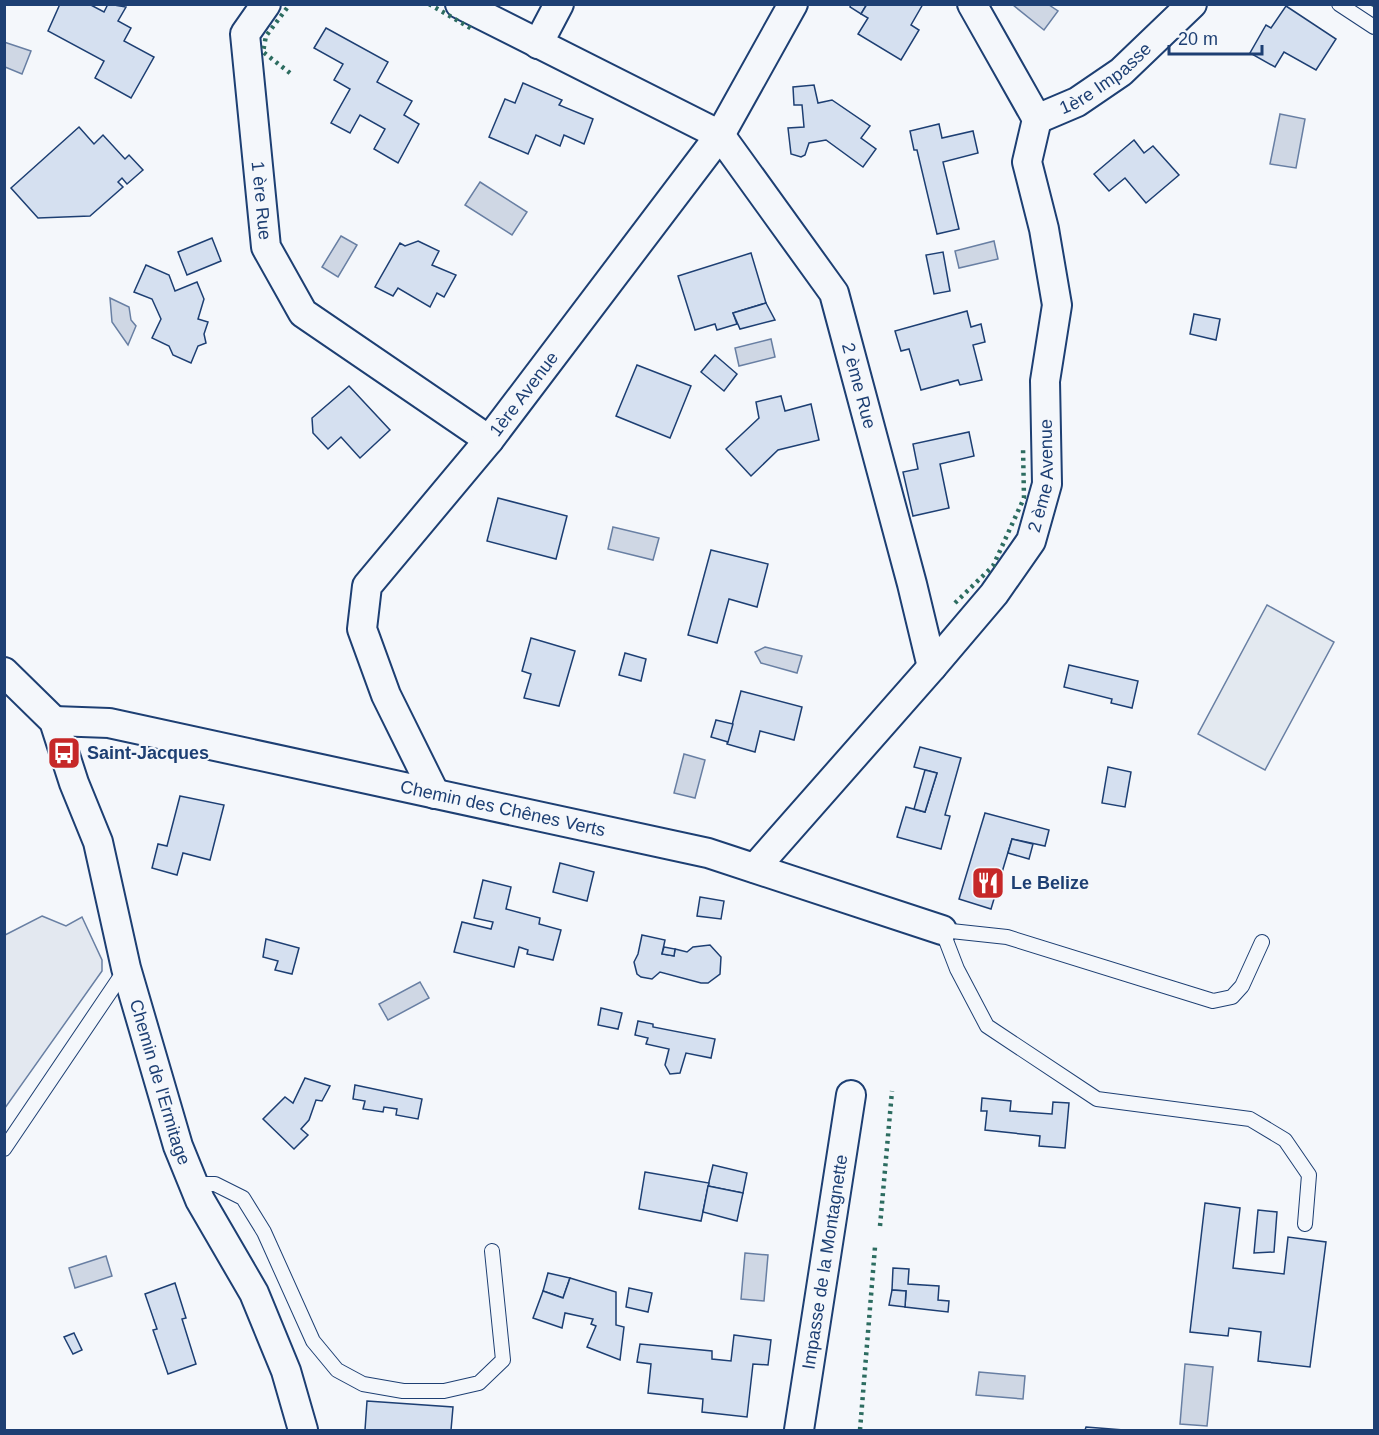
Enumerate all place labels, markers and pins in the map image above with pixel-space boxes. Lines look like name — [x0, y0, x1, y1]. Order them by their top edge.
bus stop icon: Saint-Jacques — [46, 735, 82, 771]
place label: Saint-Jacques — [87, 743, 209, 763]
restaurant icon: Le Belize — [970, 865, 1006, 901]
place label: Le Belize — [1011, 873, 1089, 893]

